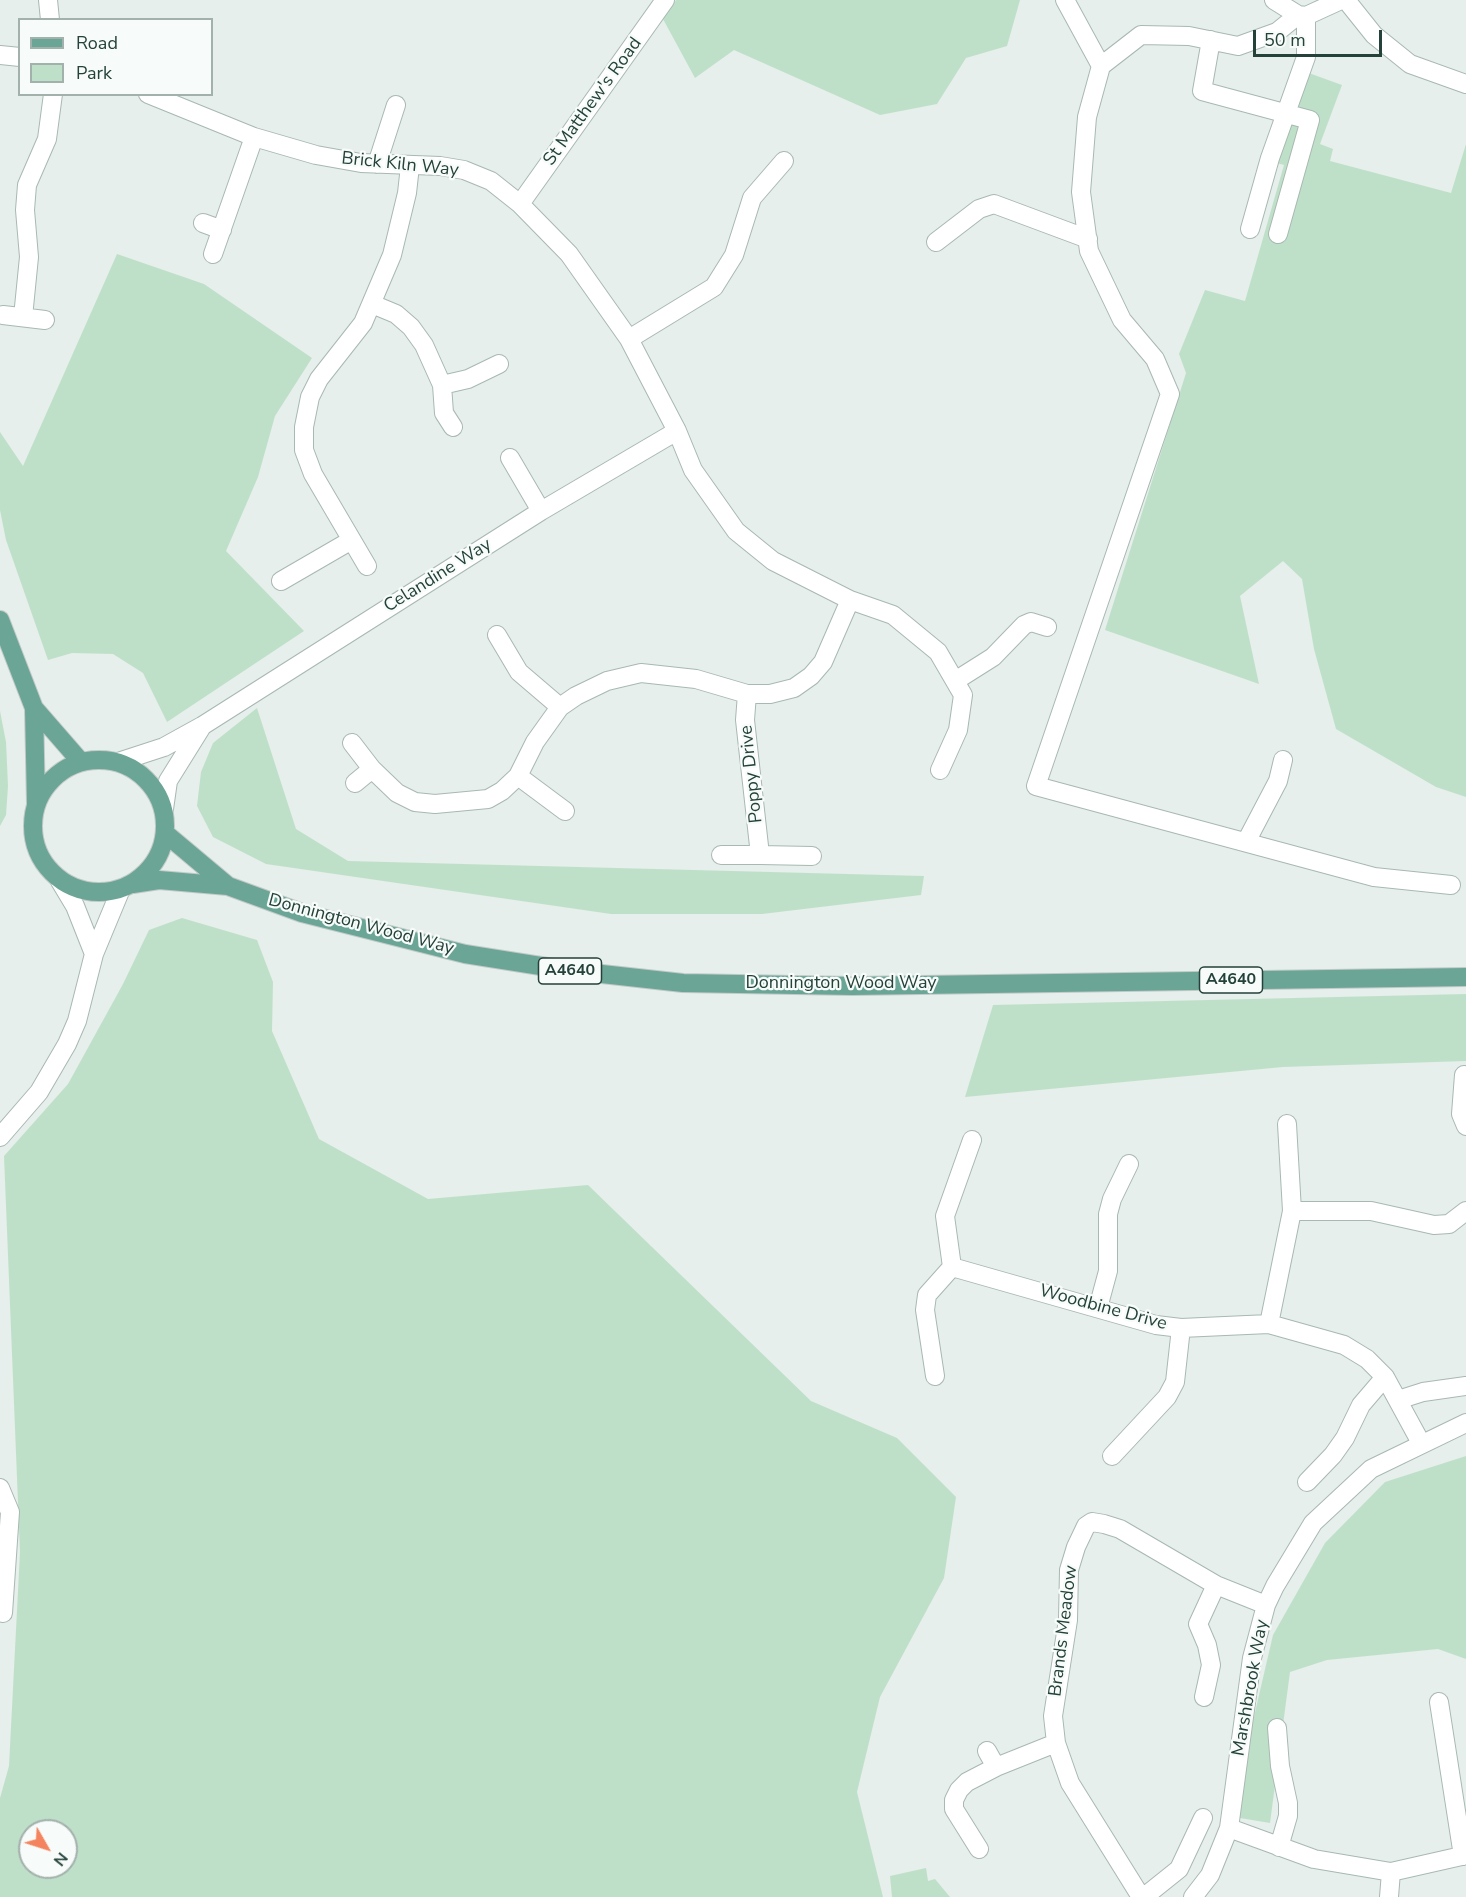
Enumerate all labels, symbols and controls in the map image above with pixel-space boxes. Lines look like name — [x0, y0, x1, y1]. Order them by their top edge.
legend — [18, 18, 213, 96]
scale bar — [1256, 18, 1385, 56]
text: 50 m — [1264, 28, 1306, 52]
text: Road — [76, 31, 118, 55]
street label: St Matthew's Road — [539, 34, 647, 170]
text: Park — [76, 61, 112, 85]
street label: Brick Kiln Way — [340, 148, 460, 182]
street label: Celandine Way — [380, 534, 496, 618]
street label: Poppy Drive — [736, 724, 768, 824]
street label: Donnington Wood Way — [266, 890, 456, 960]
road number: A4640 — [538, 958, 602, 984]
road number: A4640 — [1200, 967, 1262, 993]
street label: Donnington Wood Way — [745, 973, 937, 995]
street label: Woodbine Drive — [1037, 1281, 1169, 1335]
street label: Brands Meadow — [1045, 1564, 1083, 1698]
street label: Marshbrook Way — [1228, 1618, 1274, 1758]
north arrow — [18, 1819, 78, 1879]
text: N — [48, 1847, 73, 1871]

